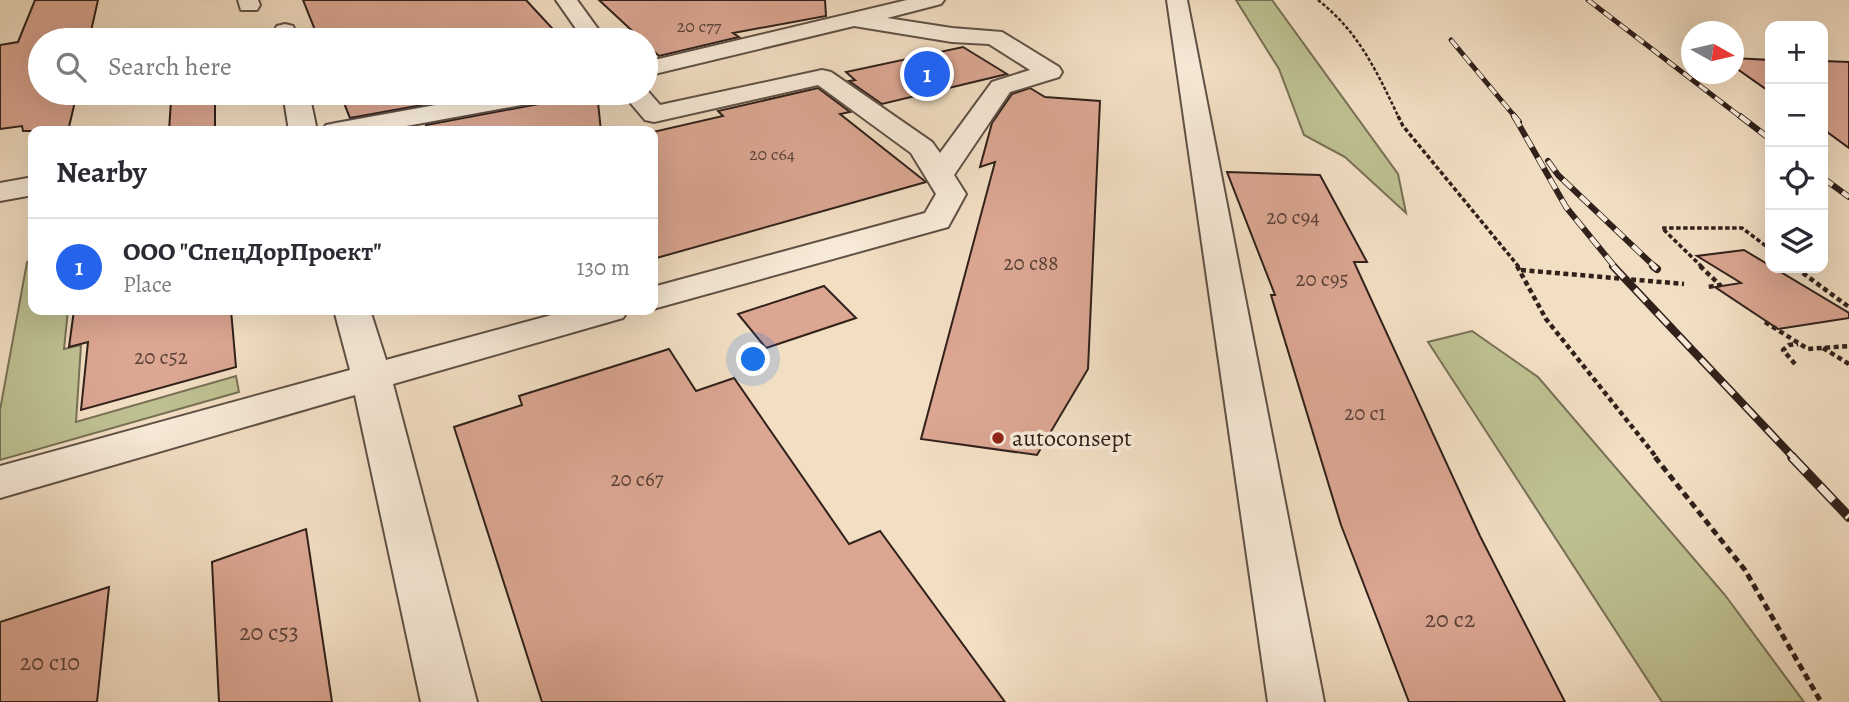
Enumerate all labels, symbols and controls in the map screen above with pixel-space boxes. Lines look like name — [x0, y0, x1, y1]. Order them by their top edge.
house number: 20 с77 — [677, 14, 722, 38]
north arrow — [1681, 21, 1744, 84]
map controls — [1765, 21, 1828, 273]
button: + — [1765, 21, 1828, 84]
search box — [28, 28, 658, 105]
icon: search — [52, 48, 90, 86]
pin: 1 — [904, 48, 950, 100]
text: Search here — [108, 49, 232, 84]
button: − — [1765, 84, 1828, 147]
house number: 20 с64 — [749, 142, 795, 166]
button: locate — [1765, 147, 1828, 210]
text: Nearby — [56, 152, 147, 192]
house number: 20 с94 — [1266, 203, 1320, 231]
button: layers — [1765, 210, 1828, 273]
text: ООО "СпецДорПроект" — [123, 234, 382, 269]
house number: 20 с88 — [1004, 249, 1058, 277]
text: 1 — [75, 252, 83, 283]
text: 130 m — [577, 252, 630, 283]
house number: 20 с95 — [1295, 265, 1349, 293]
text: Place — [123, 269, 172, 300]
your location — [736, 342, 770, 376]
house number: 20 с52 — [134, 343, 188, 371]
house number: 20 с1 — [1344, 399, 1386, 427]
place label: autoconsept — [1012, 422, 1132, 454]
marker: autoconsept — [990, 430, 1006, 446]
house number: 20 с67 — [611, 465, 664, 493]
house number: 20 с2 — [1425, 603, 1475, 635]
house number: 20 с53 — [239, 616, 299, 648]
house number: 20 с10 — [20, 646, 80, 678]

